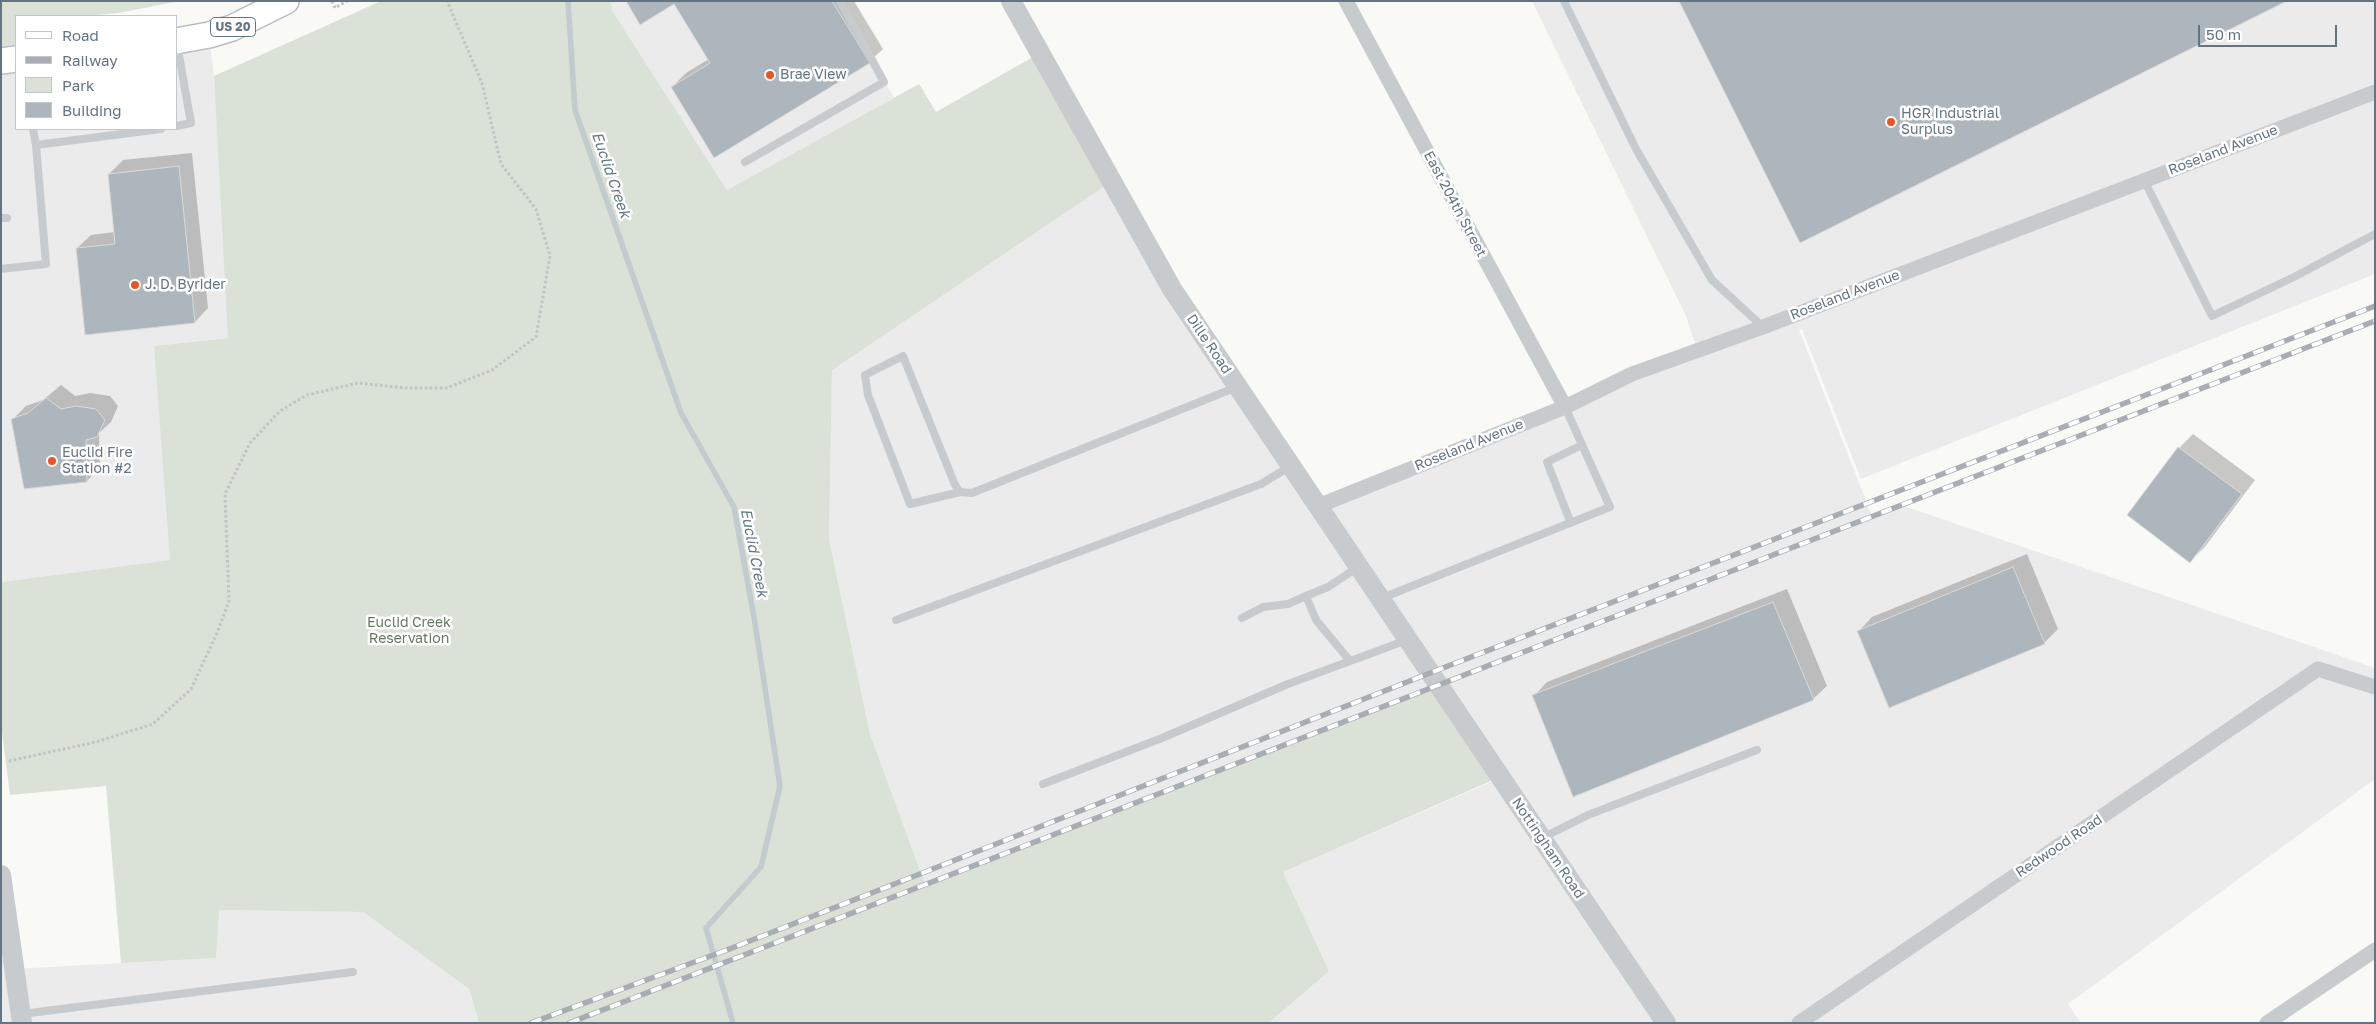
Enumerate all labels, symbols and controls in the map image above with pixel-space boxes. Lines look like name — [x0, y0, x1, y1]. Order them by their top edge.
legend — [15, 15, 178, 130]
scale bar — [2201, 15, 2340, 47]
road number: US 20 — [210, 18, 256, 36]
text: 50 m — [2206, 25, 2241, 43]
text: Road — [62, 26, 99, 44]
text: Railway — [62, 51, 118, 69]
place label: Brae View — [780, 67, 847, 83]
marker: Brae View — [764, 69, 776, 81]
text: Park — [62, 76, 94, 94]
text: Building — [62, 101, 122, 119]
place label: HGR Industrial Surplus — [1901, 106, 1999, 138]
marker: HGR Industrial Surplus — [1885, 116, 1897, 128]
street label: Roseland Avenue — [2166, 121, 2280, 179]
water label: Euclid Creek — [588, 130, 634, 220]
street label: East 204th Street — [1420, 148, 1490, 260]
street label: Roseland Avenue — [1788, 266, 1902, 324]
place label: J. D. Byrider — [145, 277, 226, 293]
marker: J. D. Byrider — [129, 279, 141, 291]
street label: Dille Road — [1183, 311, 1235, 377]
street label: Roseland Avenue — [1412, 416, 1526, 474]
place label: Euclid Fire Station #2 — [62, 445, 133, 478]
marker: Euclid Fire Station #2 — [46, 455, 58, 467]
water label: Euclid Creek — [737, 507, 771, 599]
park label: Euclid Creek Reservation — [367, 615, 451, 648]
street label: Nottingham Road — [1508, 794, 1588, 902]
street label: Redwood Road — [2013, 811, 2105, 881]

